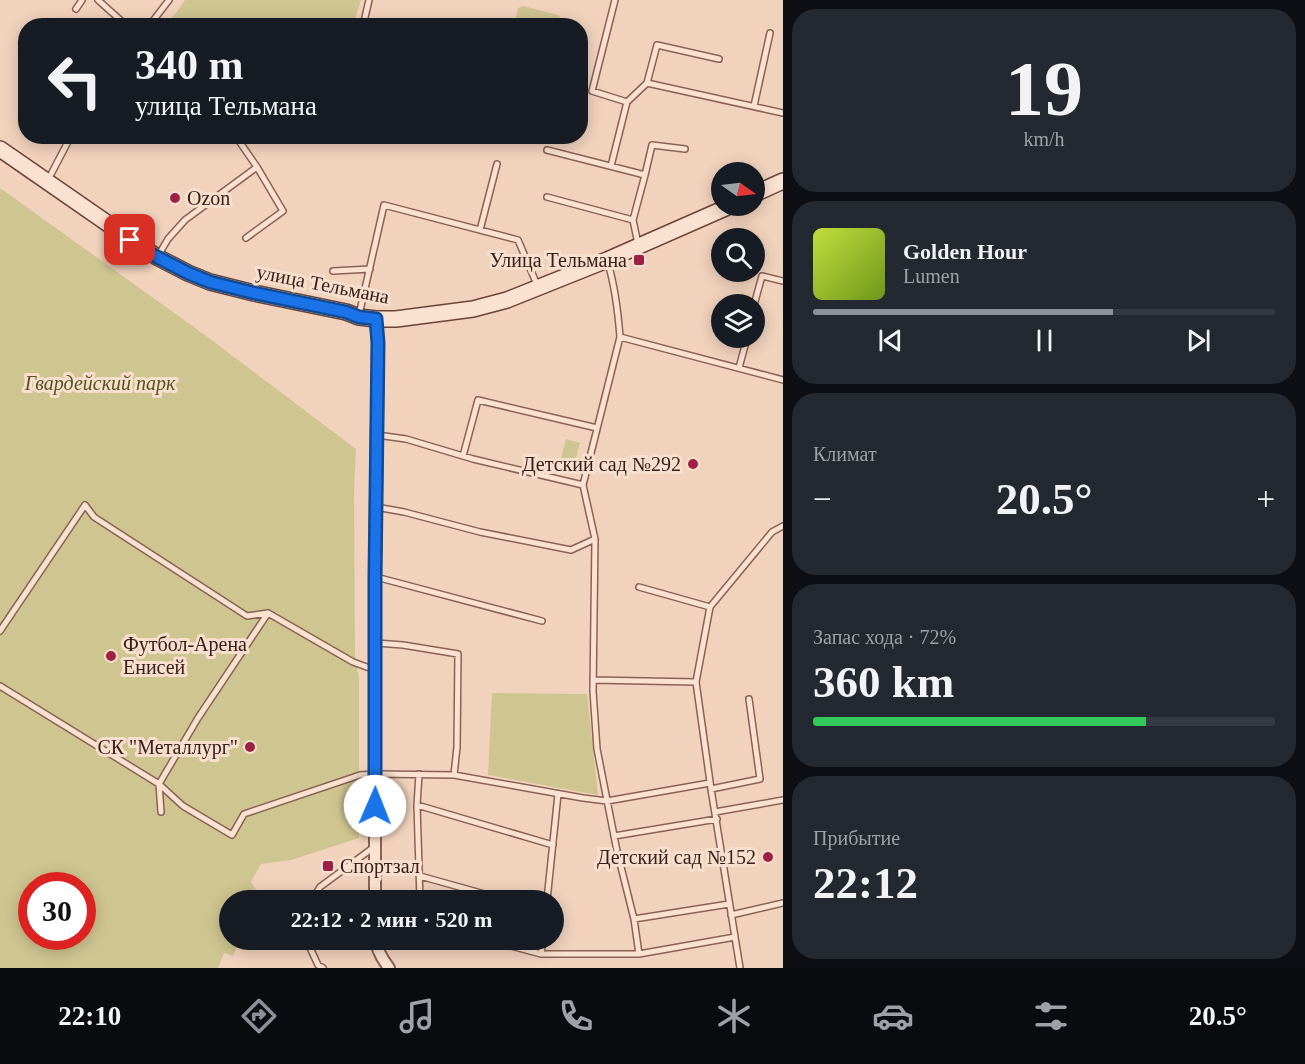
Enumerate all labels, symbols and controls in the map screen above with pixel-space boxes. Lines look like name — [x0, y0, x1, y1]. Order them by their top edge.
icon: left — [36, 42, 114, 120]
text: 340 m — [135, 42, 244, 88]
text: 19 — [1005, 45, 1083, 132]
text: улица Тельмана — [135, 91, 317, 121]
text: km/h — [1023, 128, 1065, 150]
north arrow — [711, 162, 765, 216]
map controls — [711, 162, 765, 348]
place label: Ozon — [187, 187, 230, 209]
marker: Ozon — [168, 191, 182, 205]
pin — [104, 214, 155, 265]
icon: arrive — [113, 223, 146, 256]
button: search — [711, 228, 765, 282]
text: Golden Hour — [903, 239, 1027, 264]
place label: Улица Тельмана — [489, 249, 627, 272]
marker: Улица Тельмана — [632, 253, 646, 267]
street label: улица Тельмана — [255, 260, 391, 309]
text: Lumen — [903, 265, 960, 287]
button: layers — [711, 294, 765, 348]
icon: previous — [874, 324, 907, 357]
icon: pause — [1028, 324, 1061, 357]
icon: next — [1182, 324, 1215, 357]
park label: Гвардейский парк — [24, 372, 176, 395]
text: Климат — [813, 443, 877, 465]
place label: Детский сад №292 — [522, 453, 681, 476]
marker: Детский сад №292 — [686, 457, 700, 471]
text: 20.5° — [996, 474, 1092, 524]
text: − — [813, 481, 832, 517]
text: + — [1256, 481, 1275, 517]
text: Запас хода · 72% — [813, 626, 956, 648]
place label: Футбол-Арена Енисей — [123, 633, 247, 678]
marker: Футбол-Арена Енисей — [104, 649, 118, 663]
text: 360 km — [813, 657, 954, 707]
place label: СК "Металлург" — [97, 736, 238, 759]
marker: СК "Металлург" — [243, 740, 257, 754]
position arrow — [343, 774, 407, 838]
text: Прибытие — [813, 827, 900, 849]
place label: Детский сад №152 — [597, 846, 756, 869]
marker: Детский сад №152 — [761, 850, 775, 864]
place label: Спортзал — [340, 855, 420, 878]
text: 22:12 — [813, 858, 918, 908]
marker: Спортзал — [321, 859, 335, 873]
speed limit sign: 30 — [18, 872, 96, 950]
text: 22:12 · 2 мин · 520 m — [291, 907, 492, 932]
icon: directions — [238, 995, 280, 1037]
icon: music — [396, 995, 438, 1037]
icon: phone — [555, 995, 597, 1037]
icon: climate — [713, 995, 755, 1037]
icon: car — [872, 995, 914, 1037]
icon: filters — [1030, 995, 1072, 1037]
text: 22:10 — [58, 1001, 121, 1031]
text: 20.5° — [1189, 1001, 1247, 1031]

